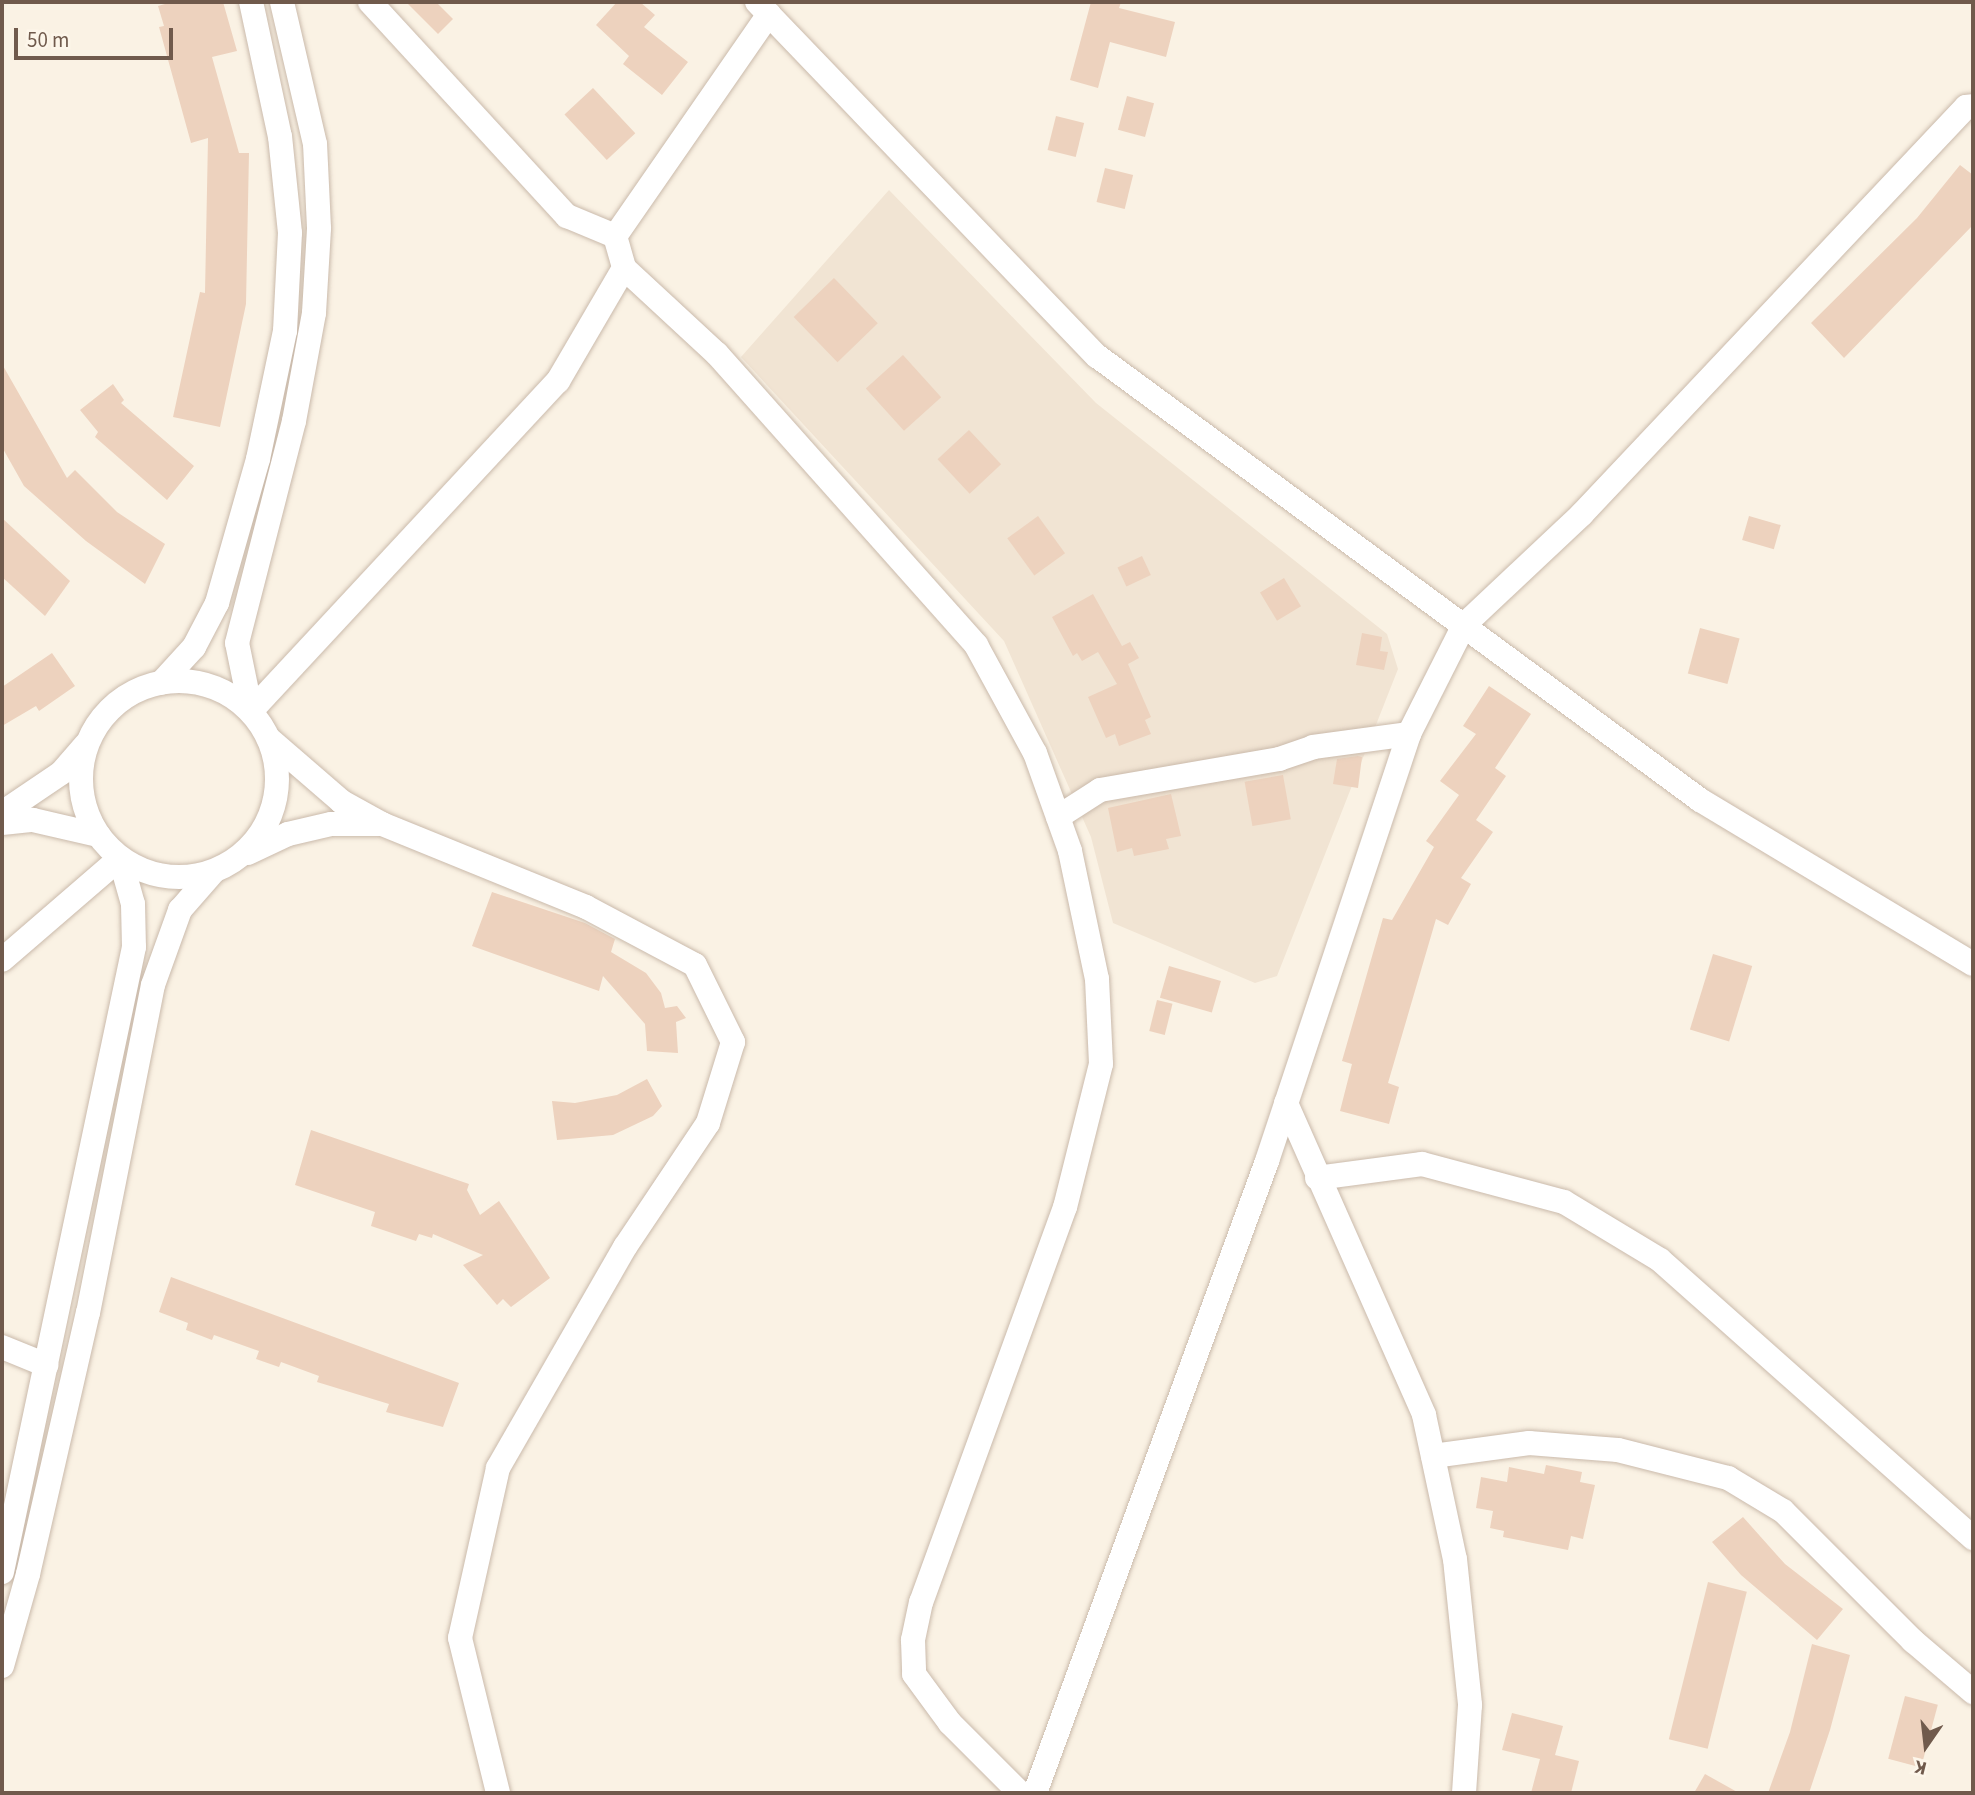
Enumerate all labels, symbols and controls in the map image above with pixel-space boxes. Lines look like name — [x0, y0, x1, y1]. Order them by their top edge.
scale bar — [18, 14, 177, 58]
text: 50 m — [27, 25, 69, 55]
north arrow — [1891, 1711, 1961, 1781]
text: K — [1912, 1752, 1930, 1781]

